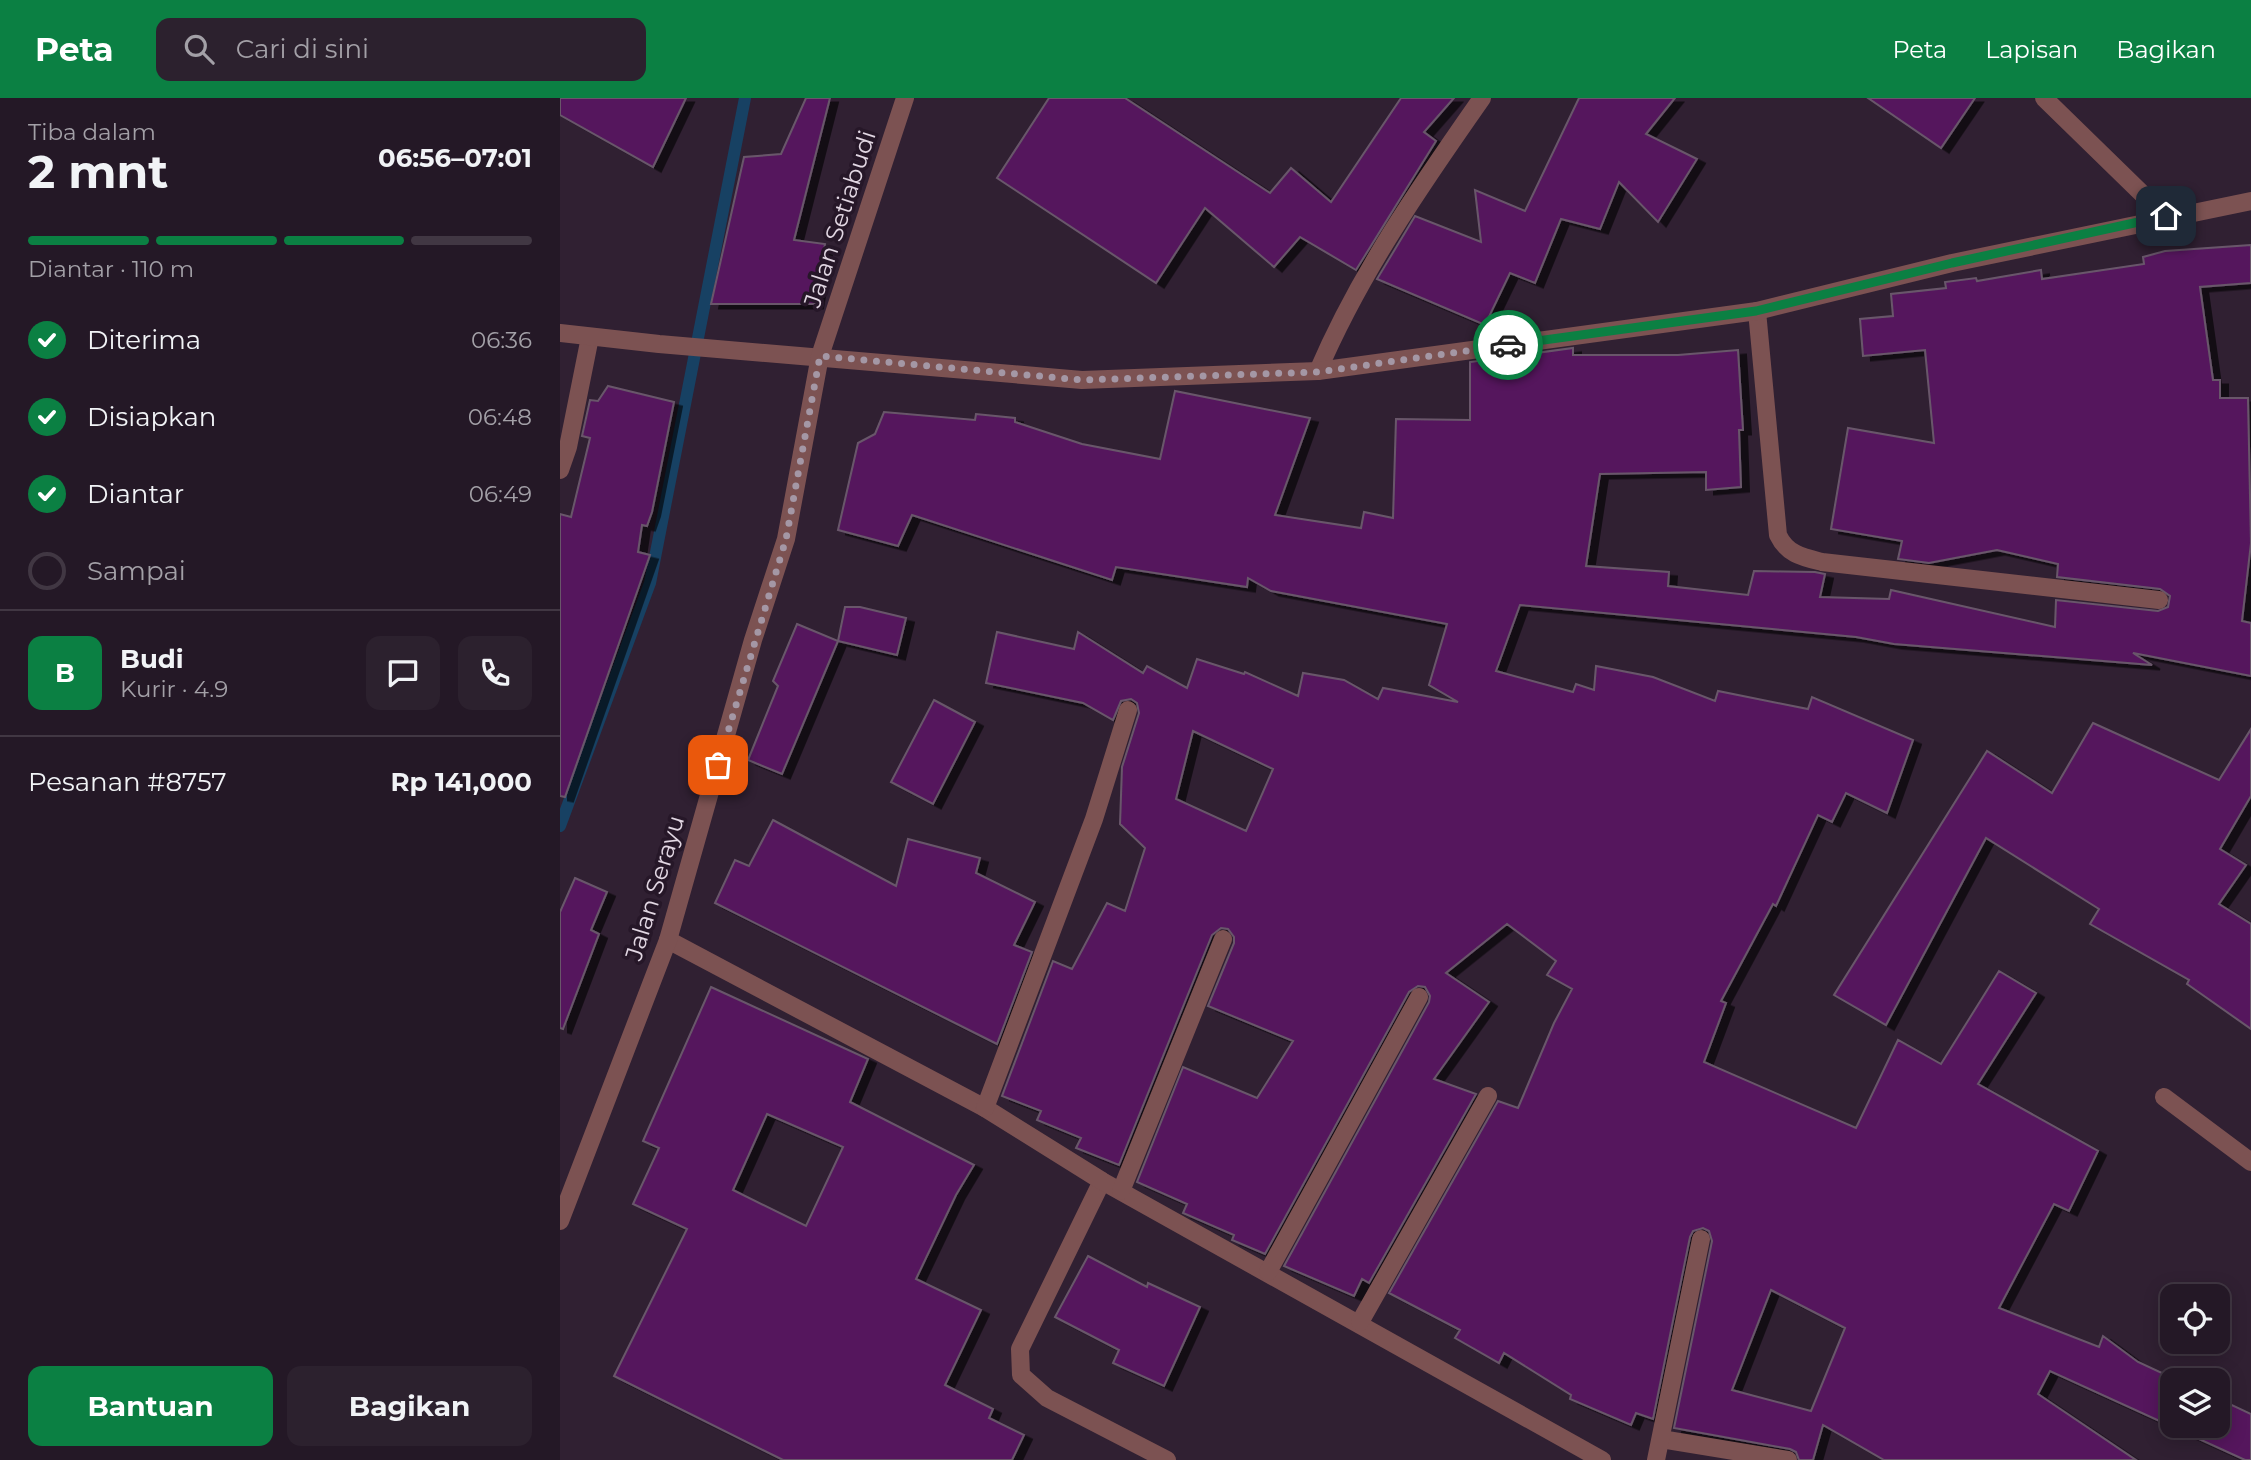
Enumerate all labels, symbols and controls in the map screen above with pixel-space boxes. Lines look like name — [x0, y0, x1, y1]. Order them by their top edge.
search box — [156, 18, 646, 81]
text: Peta — [35, 29, 114, 69]
icon: search — [180, 30, 218, 68]
text: Cari di sini — [236, 33, 369, 65]
text: Peta — [1892, 35, 1947, 64]
text: Lapisan — [1985, 35, 2078, 64]
text: Bagikan — [2116, 35, 2216, 64]
text: Tiba dalam — [28, 118, 156, 146]
street label: Jalan Setiabudi — [797, 127, 882, 312]
text: 06:56–07:01 — [378, 142, 532, 174]
text: 2 mnt — [28, 143, 168, 200]
pin — [2136, 186, 2196, 246]
icon: home — [2147, 197, 2185, 235]
text: Diantar · 110 m — [28, 255, 194, 283]
courier — [1473, 310, 1543, 380]
icon: check — [28, 321, 66, 359]
text: Diterima — [87, 324, 201, 356]
text: 06:36 — [471, 326, 532, 354]
icon: car — [1489, 326, 1527, 364]
icon: check — [28, 398, 66, 436]
text: Disiapkan — [87, 401, 216, 433]
text: 06:48 — [468, 403, 532, 431]
icon: check — [28, 475, 66, 513]
text: Diantar — [87, 478, 184, 510]
text: 06:49 — [469, 480, 532, 508]
text: Sampai — [87, 555, 186, 587]
button: chat — [366, 636, 440, 710]
button: phone — [458, 636, 532, 710]
text: Budi — [120, 643, 184, 675]
text: B — [55, 657, 75, 689]
text: Kurir · 4.9 — [120, 675, 228, 703]
pin — [688, 735, 748, 795]
icon: bag — [699, 746, 737, 784]
text: Pesanan #8757 — [28, 766, 227, 798]
text: Rp 141,000 — [391, 766, 532, 798]
street label: Jalan Serayu — [618, 812, 690, 965]
map controls — [2160, 1284, 2230, 1438]
button: locate — [2160, 1284, 2230, 1354]
button: Bantuan — [28, 1366, 273, 1446]
button: Bagikan — [287, 1366, 532, 1446]
button: layers — [2160, 1368, 2230, 1438]

